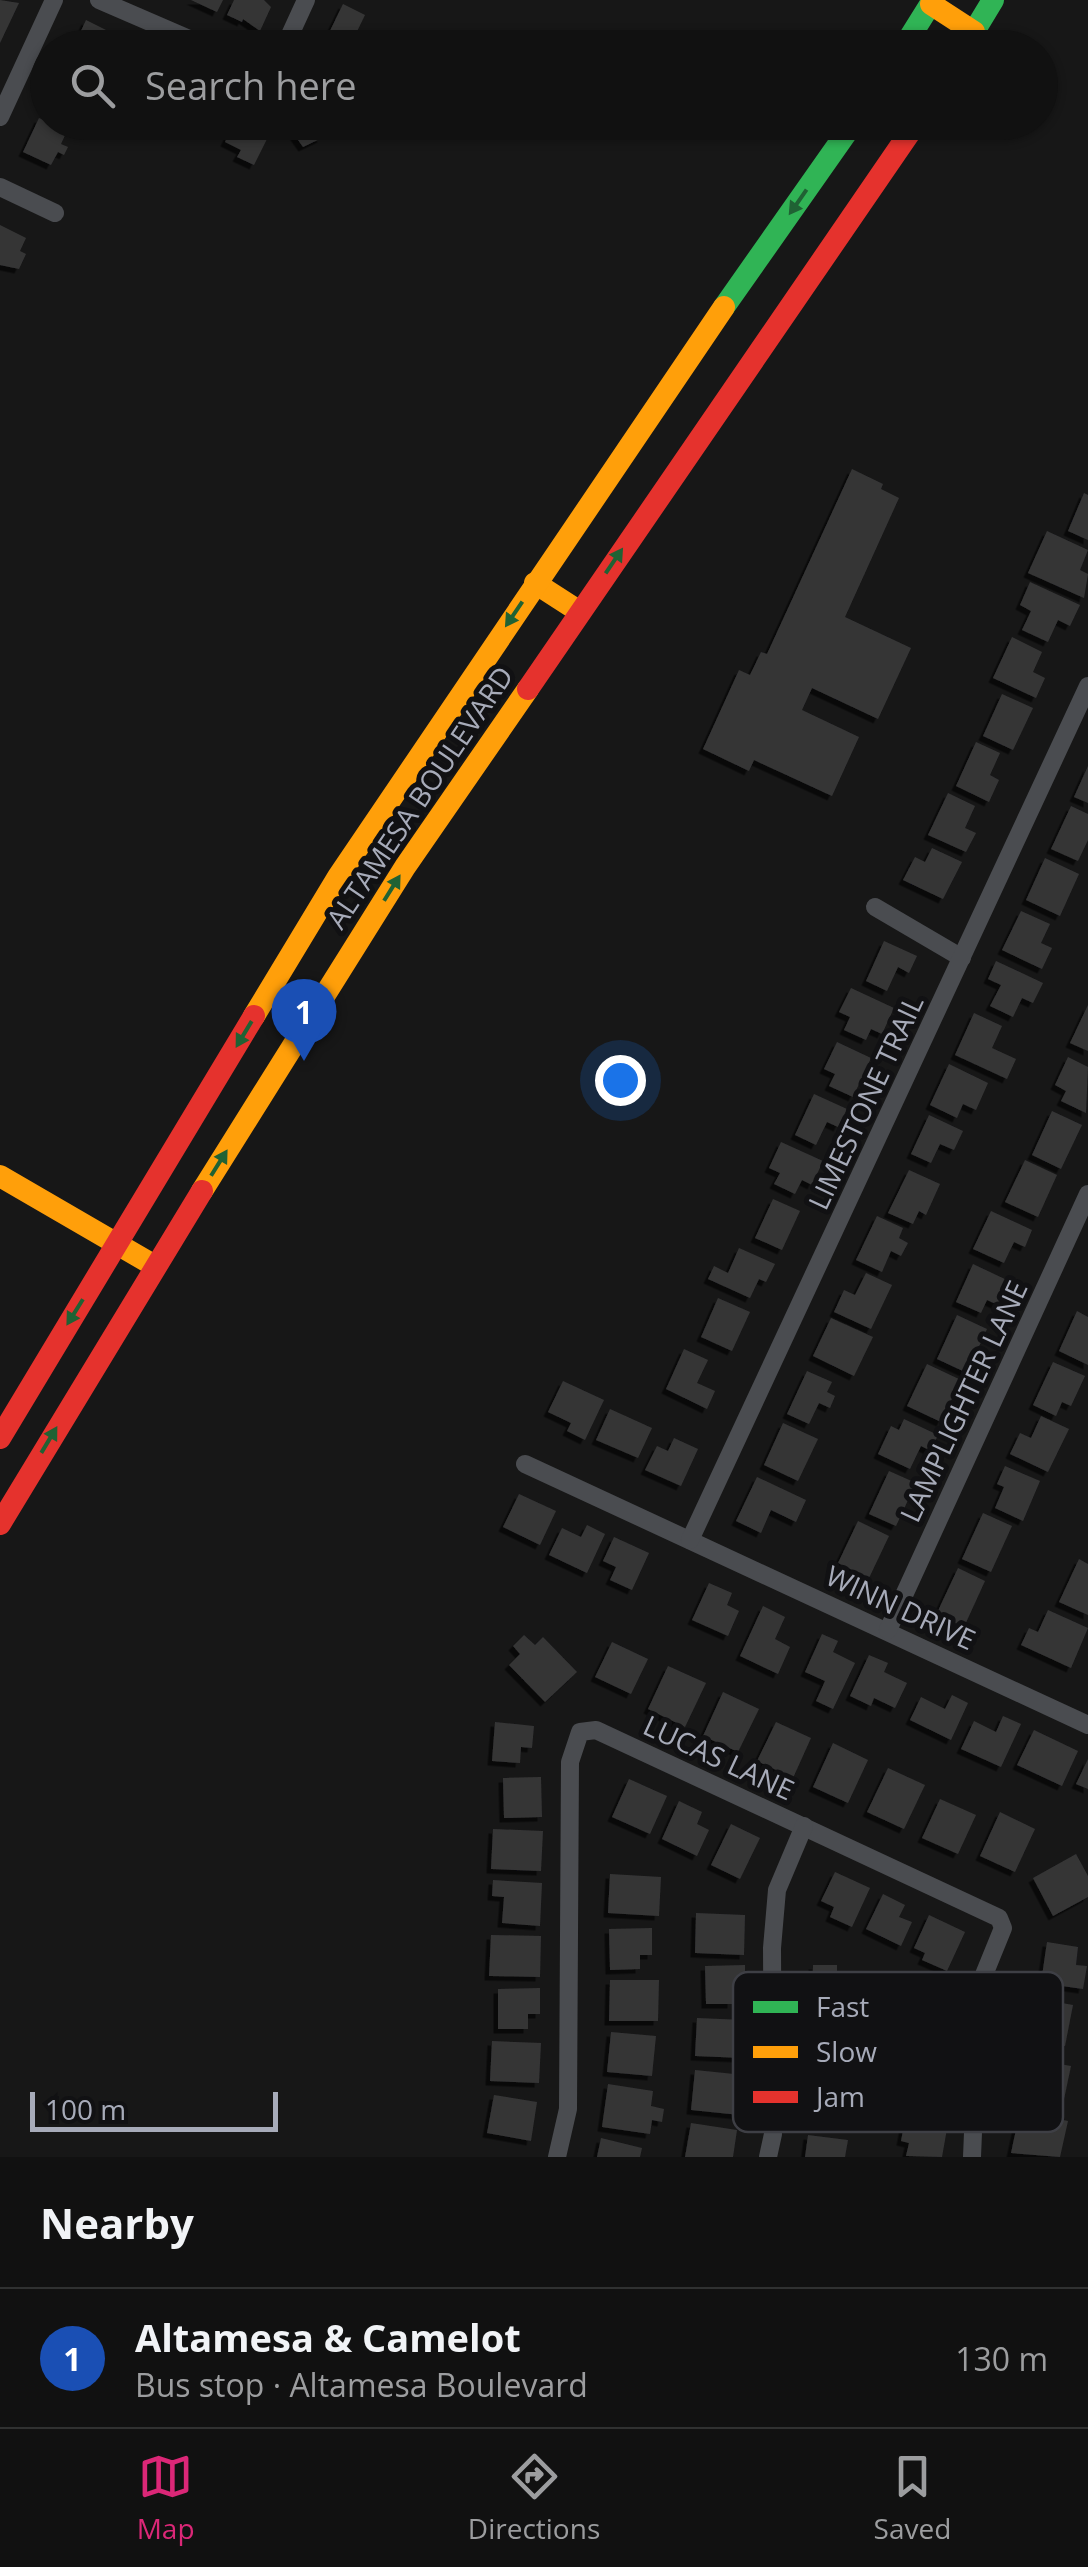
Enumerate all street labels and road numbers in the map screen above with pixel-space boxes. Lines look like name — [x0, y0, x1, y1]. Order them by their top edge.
street label: ALTAMESA BOULEVARD — [317, 658, 521, 936]
street label: LIMESTONE TRAIL — [799, 989, 931, 1215]
street label: LAMPLIGHTER LANE — [890, 1274, 1036, 1528]
street label: WINN DRIVE — [820, 1556, 982, 1658]
street label: LUCAS LANE — [638, 1706, 800, 1808]

